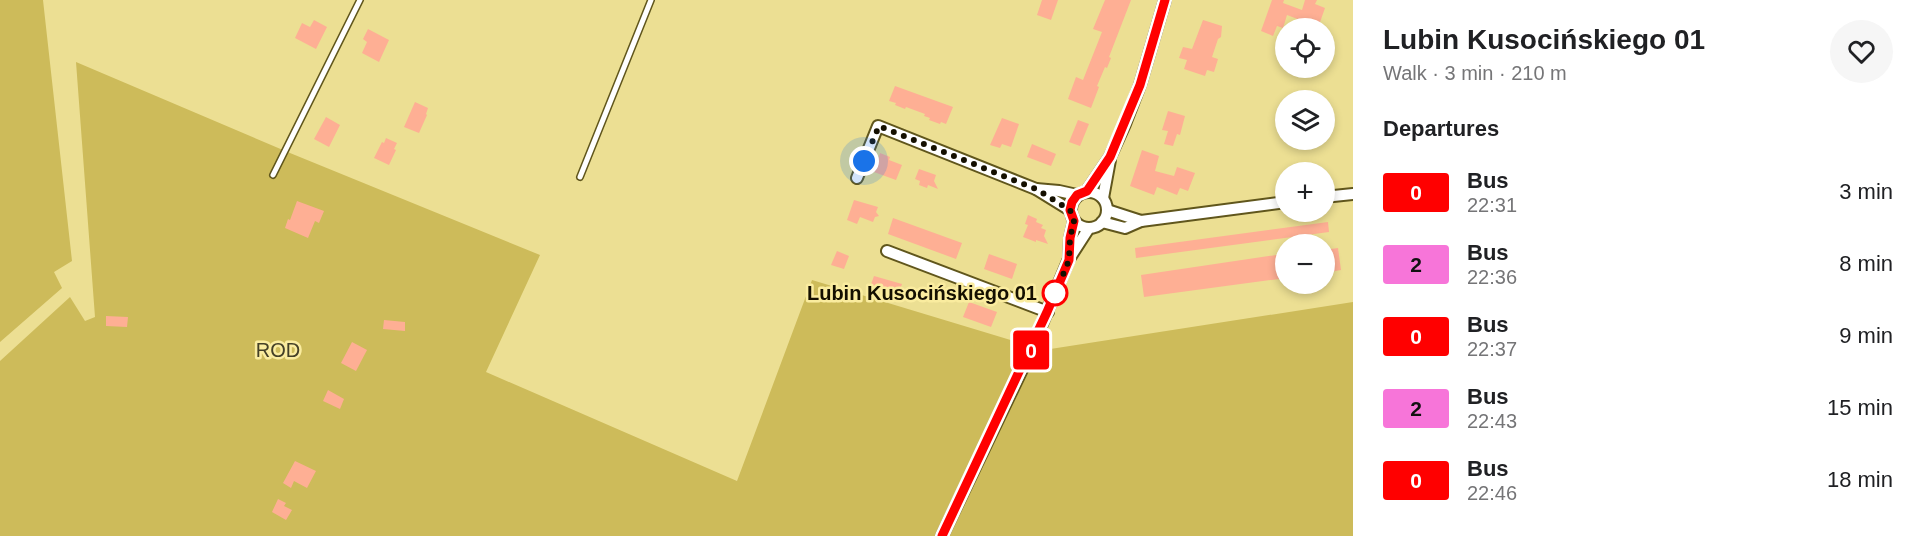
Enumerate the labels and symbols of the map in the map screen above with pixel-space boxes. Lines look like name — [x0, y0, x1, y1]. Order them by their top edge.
your location — [849, 146, 879, 176]
marker: Lubin Kusocińskiego 01 — [1042, 280, 1068, 306]
place label: Lubin Kusocińskiego 01 — [807, 282, 1037, 304]
line badge: 0 — [1012, 330, 1050, 370]
park label: ROD — [256, 339, 300, 361]

